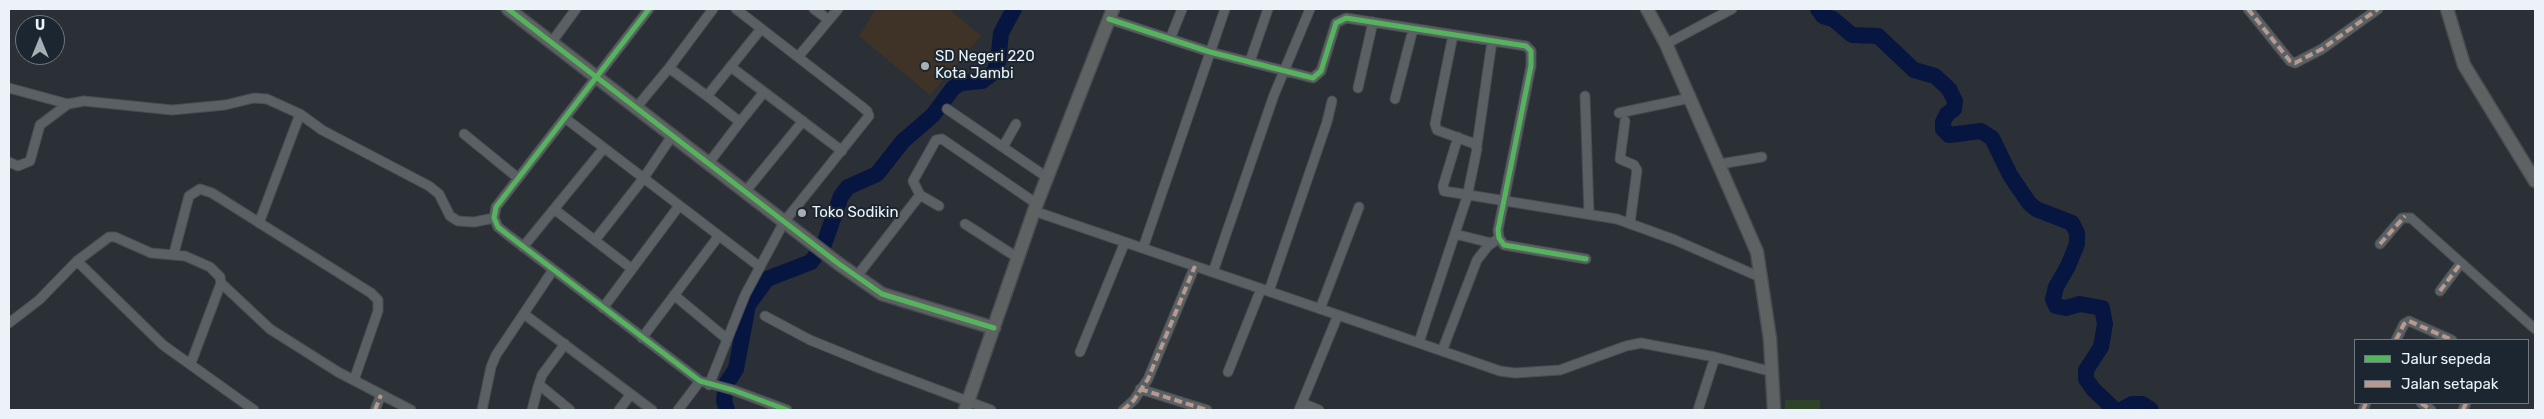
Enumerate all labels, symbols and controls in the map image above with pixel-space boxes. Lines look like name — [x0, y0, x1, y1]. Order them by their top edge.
north arrow — [15, 15, 65, 65]
text: U — [35, 17, 45, 34]
place label: SD Negeri 220 Kota Jambi — [935, 48, 1035, 83]
marker: SD Negeri 220 Kota Jambi — [919, 60, 931, 72]
place label: Toko Sodikin — [812, 204, 898, 222]
marker: Toko Sodikin — [796, 207, 808, 219]
legend — [2354, 339, 2529, 404]
text: Jalur sepeda — [2401, 350, 2491, 368]
text: Jalan setapak — [2401, 375, 2499, 393]

